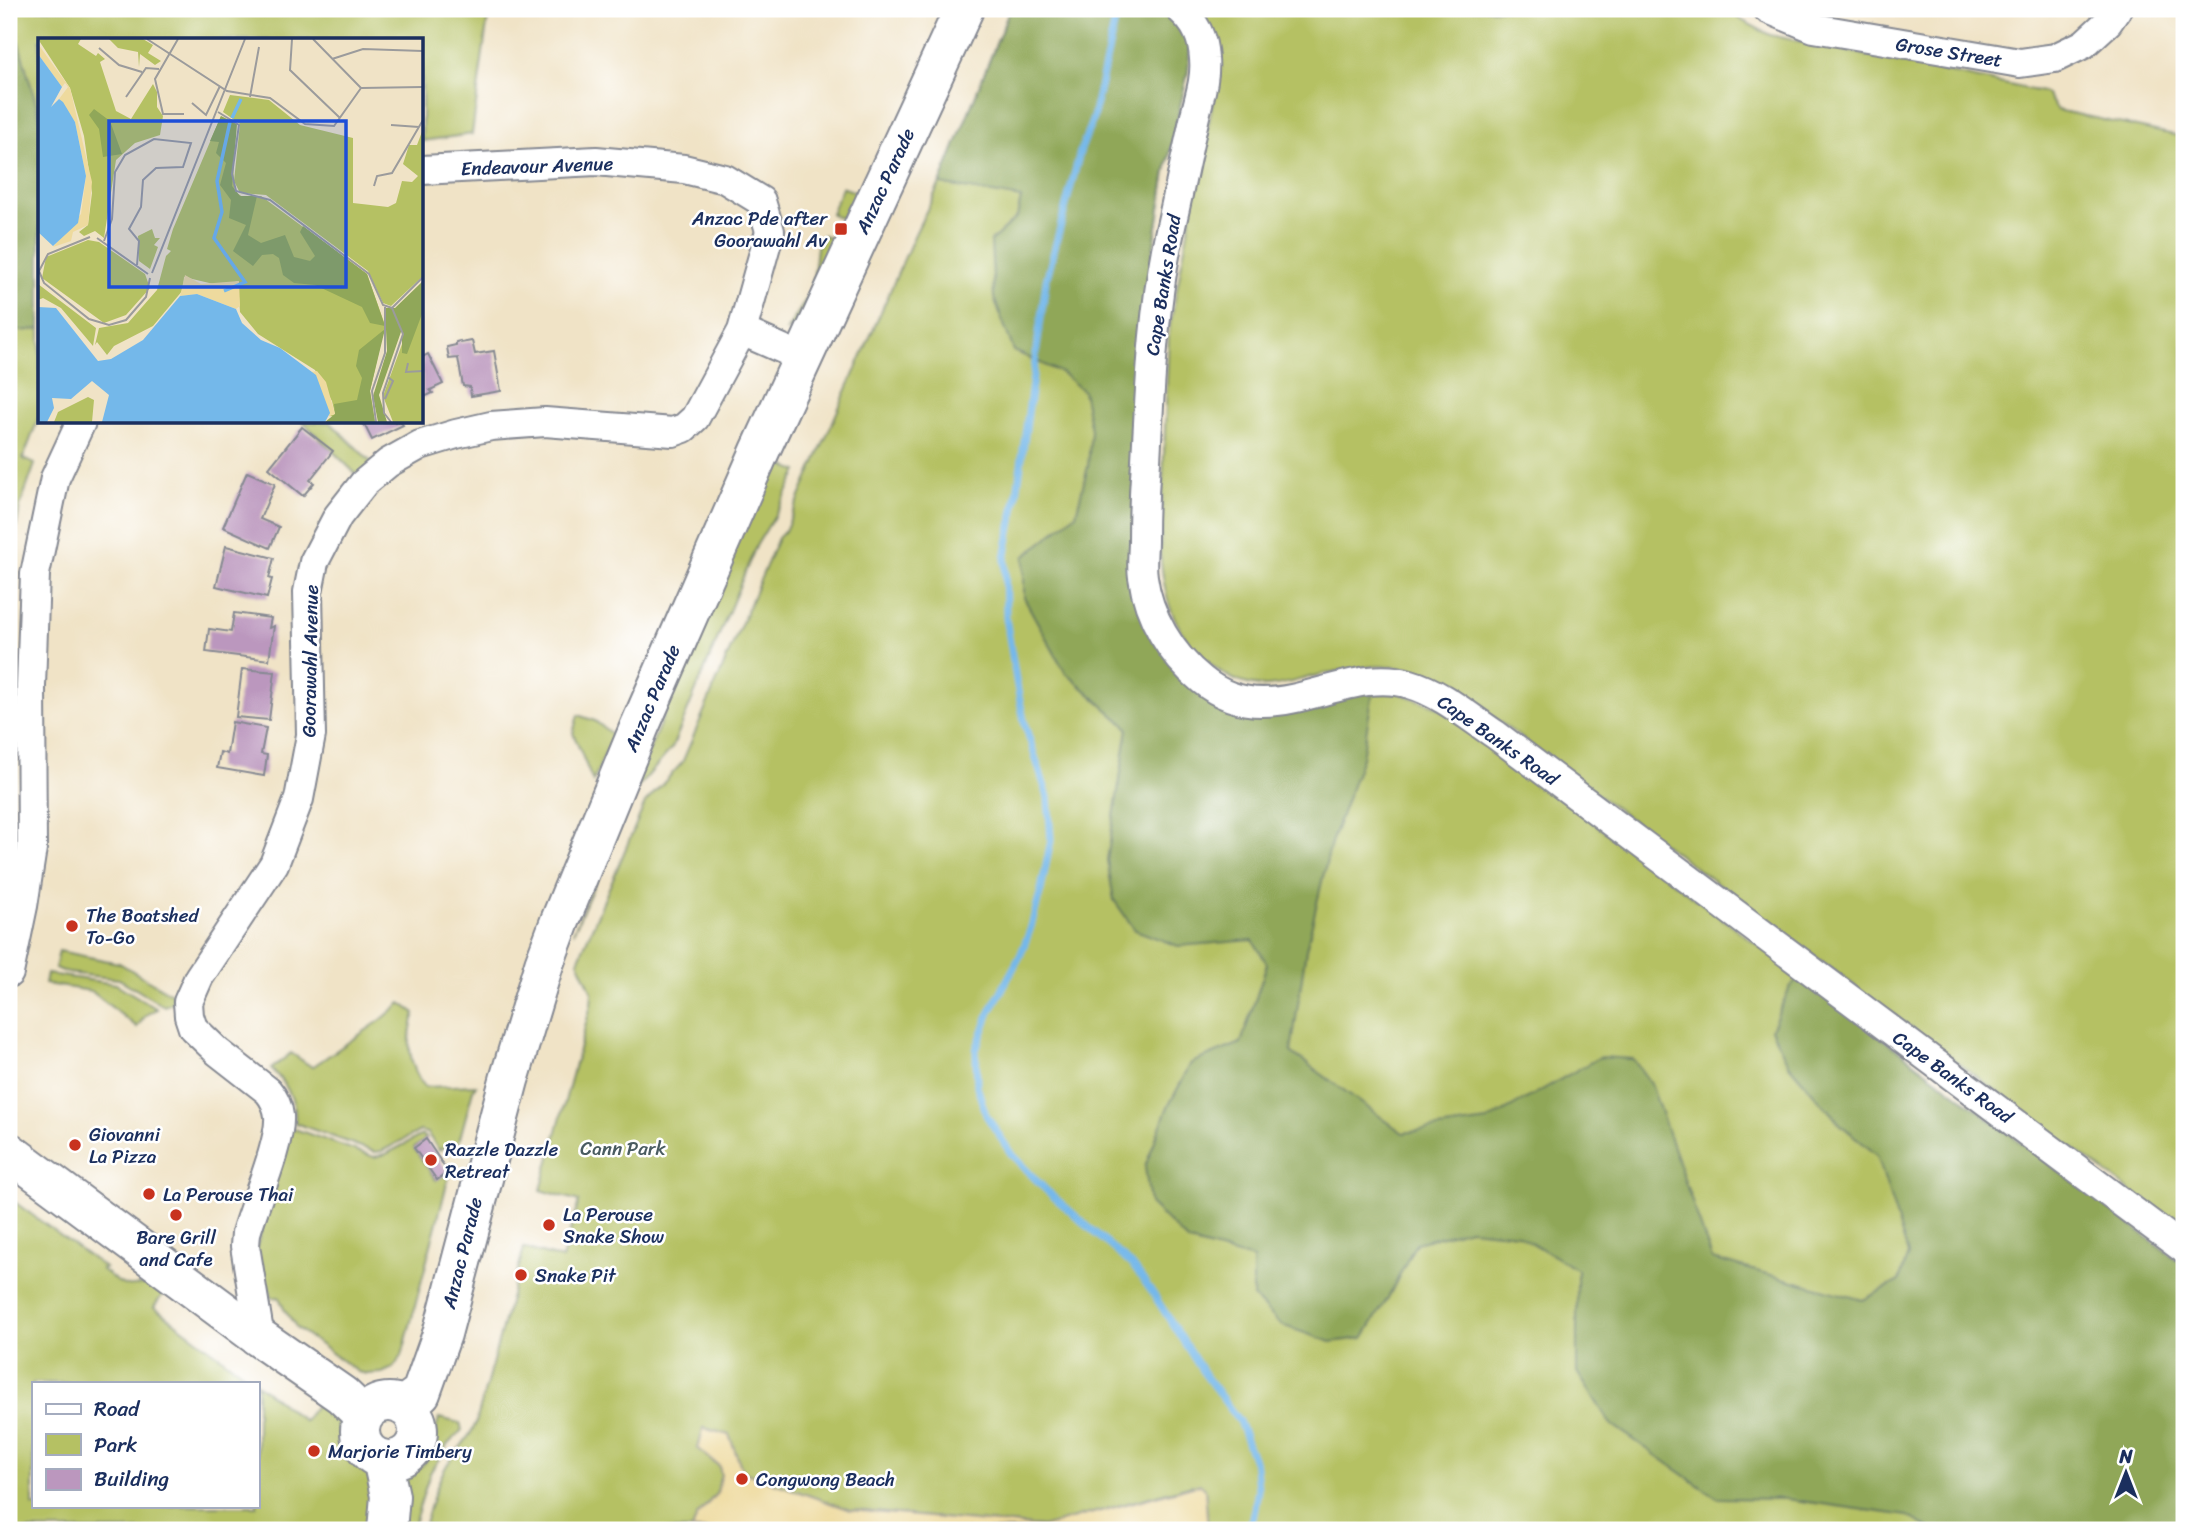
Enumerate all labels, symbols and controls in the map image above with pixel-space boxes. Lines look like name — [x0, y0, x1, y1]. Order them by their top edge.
street label: Grose Street — [1893, 27, 2005, 77]
inset map — [38, 38, 424, 424]
street label: Anzac Parade — [846, 122, 924, 240]
street label: Endeavour Avenue — [460, 147, 614, 185]
place label: Anzac Pde after Goorawahl Av — [691, 202, 828, 257]
street label: Cape Banks Road — [1136, 211, 1191, 358]
marker: Anzac Pde after Goorawahl Av — [833, 221, 849, 237]
street label: Goorawahl Avenue — [292, 584, 328, 738]
street label: Anzac Parade — [614, 639, 690, 758]
street label: Cape Banks Road — [1430, 686, 1567, 795]
place label: The Boatshed To-Go — [86, 899, 199, 954]
marker: The Boatshed To-Go — [64, 918, 80, 934]
street label: Cape Banks Road — [1886, 1022, 2021, 1133]
place label: Giovanni La Pizza — [89, 1118, 161, 1173]
park label: Cann Park — [580, 1132, 667, 1165]
place label: Razzle Dazzle Retreat — [445, 1133, 559, 1188]
marker: Giovanni La Pizza — [67, 1137, 83, 1153]
marker: Razzle Dazzle Retreat — [423, 1152, 439, 1168]
place label: La Perouse Thai — [163, 1178, 294, 1211]
marker: La Perouse Thai — [141, 1186, 157, 1202]
street label: Anzac Parade — [432, 1194, 492, 1313]
place label: La Perouse Snake Show — [563, 1198, 665, 1253]
marker: Bare Grill and Cafe — [168, 1207, 184, 1223]
marker: La Perouse Snake Show — [541, 1217, 557, 1233]
place label: Bare Grill and Cafe — [136, 1221, 216, 1276]
place label: Snake Pit — [535, 1259, 617, 1292]
marker: Snake Pit — [513, 1267, 529, 1283]
legend — [32, 1382, 259, 1508]
text: Road — [94, 1390, 141, 1428]
text: Park — [94, 1426, 137, 1464]
place label: Marjorie Timbery — [328, 1435, 472, 1468]
north arrow — [2092, 1438, 2162, 1508]
text: N — [2118, 1440, 2133, 1473]
marker: Marjorie Timbery — [306, 1443, 322, 1459]
text: Building — [94, 1460, 170, 1498]
place label: Congwong Beach — [756, 1463, 895, 1496]
marker: Congwong Beach — [734, 1471, 750, 1487]

